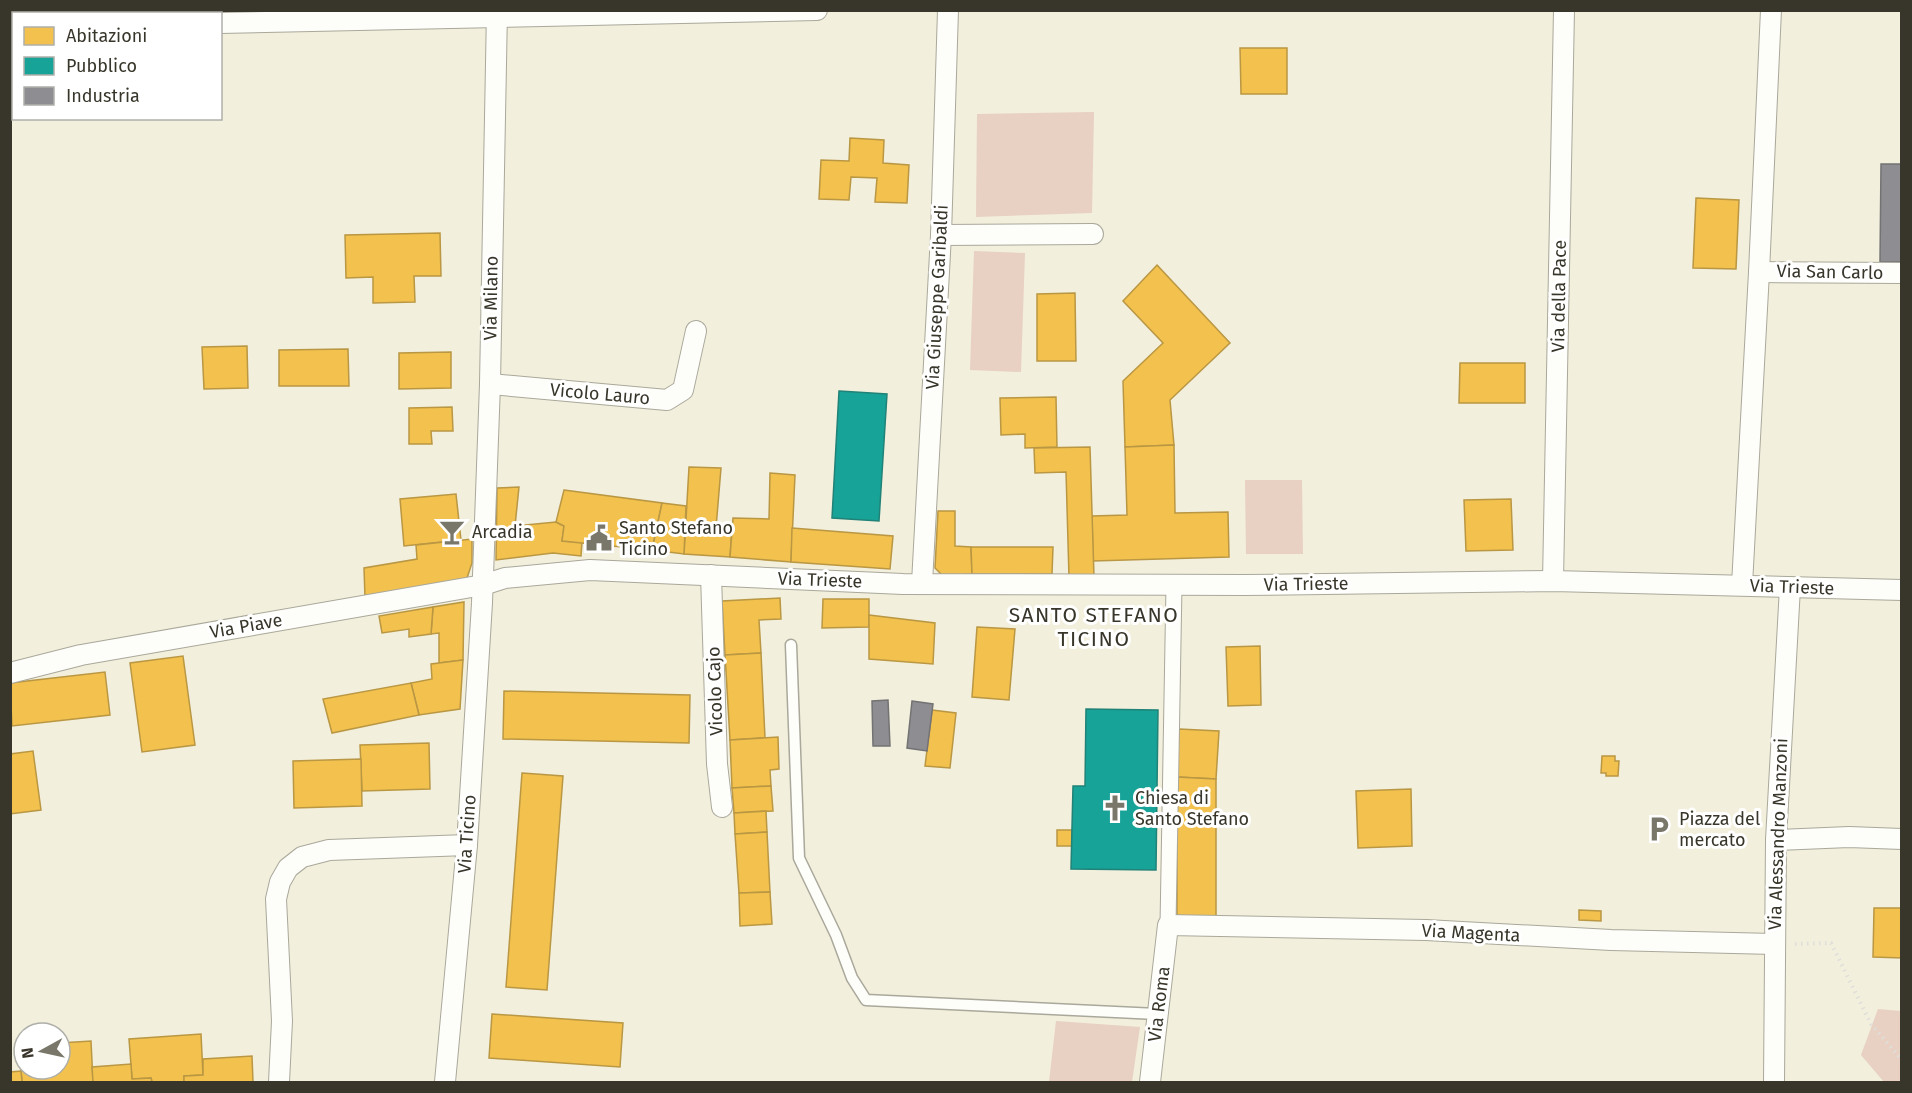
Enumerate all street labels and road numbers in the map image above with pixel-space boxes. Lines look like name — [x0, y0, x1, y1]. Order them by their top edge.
street label: Via Giuseppe Garibaldi — [921, 204, 953, 390]
street label: Via della Pace — [1547, 240, 1571, 352]
street label: Via Milano — [479, 255, 503, 341]
street label: Via San Carlo — [1776, 260, 1884, 284]
street label: Vicolo Lauro — [549, 379, 651, 409]
street label: Via Trieste — [777, 568, 863, 592]
street label: Via Trieste — [1263, 572, 1349, 596]
street label: Via Trieste — [1749, 575, 1835, 599]
street label: Via Piave — [208, 609, 284, 643]
street label: Vicolo Cajo — [702, 646, 728, 736]
street label: Via Alessandro Manzoni — [1764, 737, 1792, 931]
street label: Via Ticino — [453, 794, 481, 874]
street label: Via Magenta — [1421, 919, 1521, 947]
street label: Via Roma — [1143, 965, 1175, 1043]

